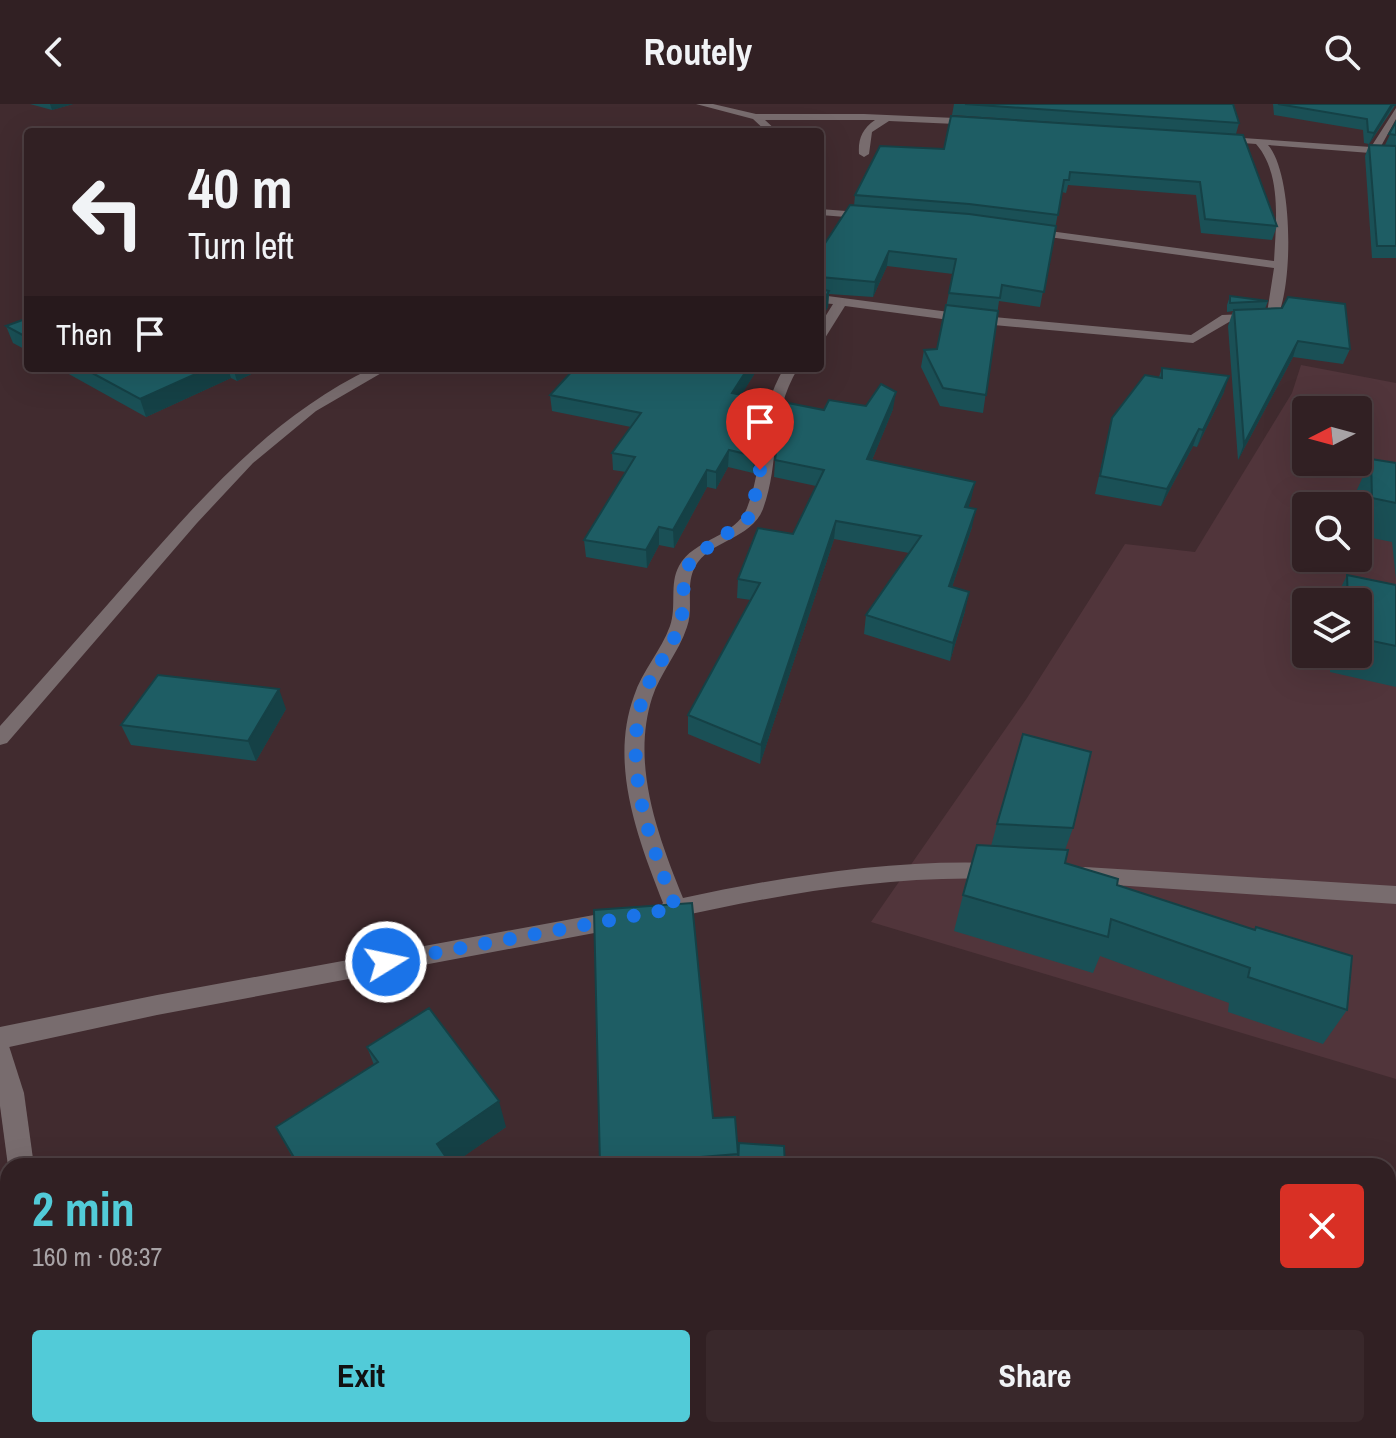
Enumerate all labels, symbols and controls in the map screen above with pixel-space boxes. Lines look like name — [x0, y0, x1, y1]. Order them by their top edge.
text: Routely — [644, 28, 752, 76]
icon: back — [32, 30, 76, 74]
icon: search — [1320, 30, 1364, 74]
text: 40 m — [188, 150, 293, 225]
icon: left — [56, 160, 160, 264]
text: Turn left — [188, 222, 294, 270]
icon: arrive — [128, 312, 172, 356]
text: Then — [56, 314, 112, 354]
pin — [726, 388, 794, 470]
north arrow — [1292, 396, 1372, 476]
map controls — [1292, 396, 1372, 668]
icon: arrive — [738, 400, 782, 444]
button: search — [1292, 492, 1372, 572]
button: layers — [1292, 588, 1372, 668]
position arrow — [344, 920, 428, 1004]
text: 2 min — [32, 1176, 135, 1241]
button: close — [1280, 1184, 1364, 1268]
text: 160 m · 08:37 — [32, 1239, 162, 1274]
button: Exit — [32, 1330, 690, 1422]
button: Share — [706, 1330, 1364, 1422]

